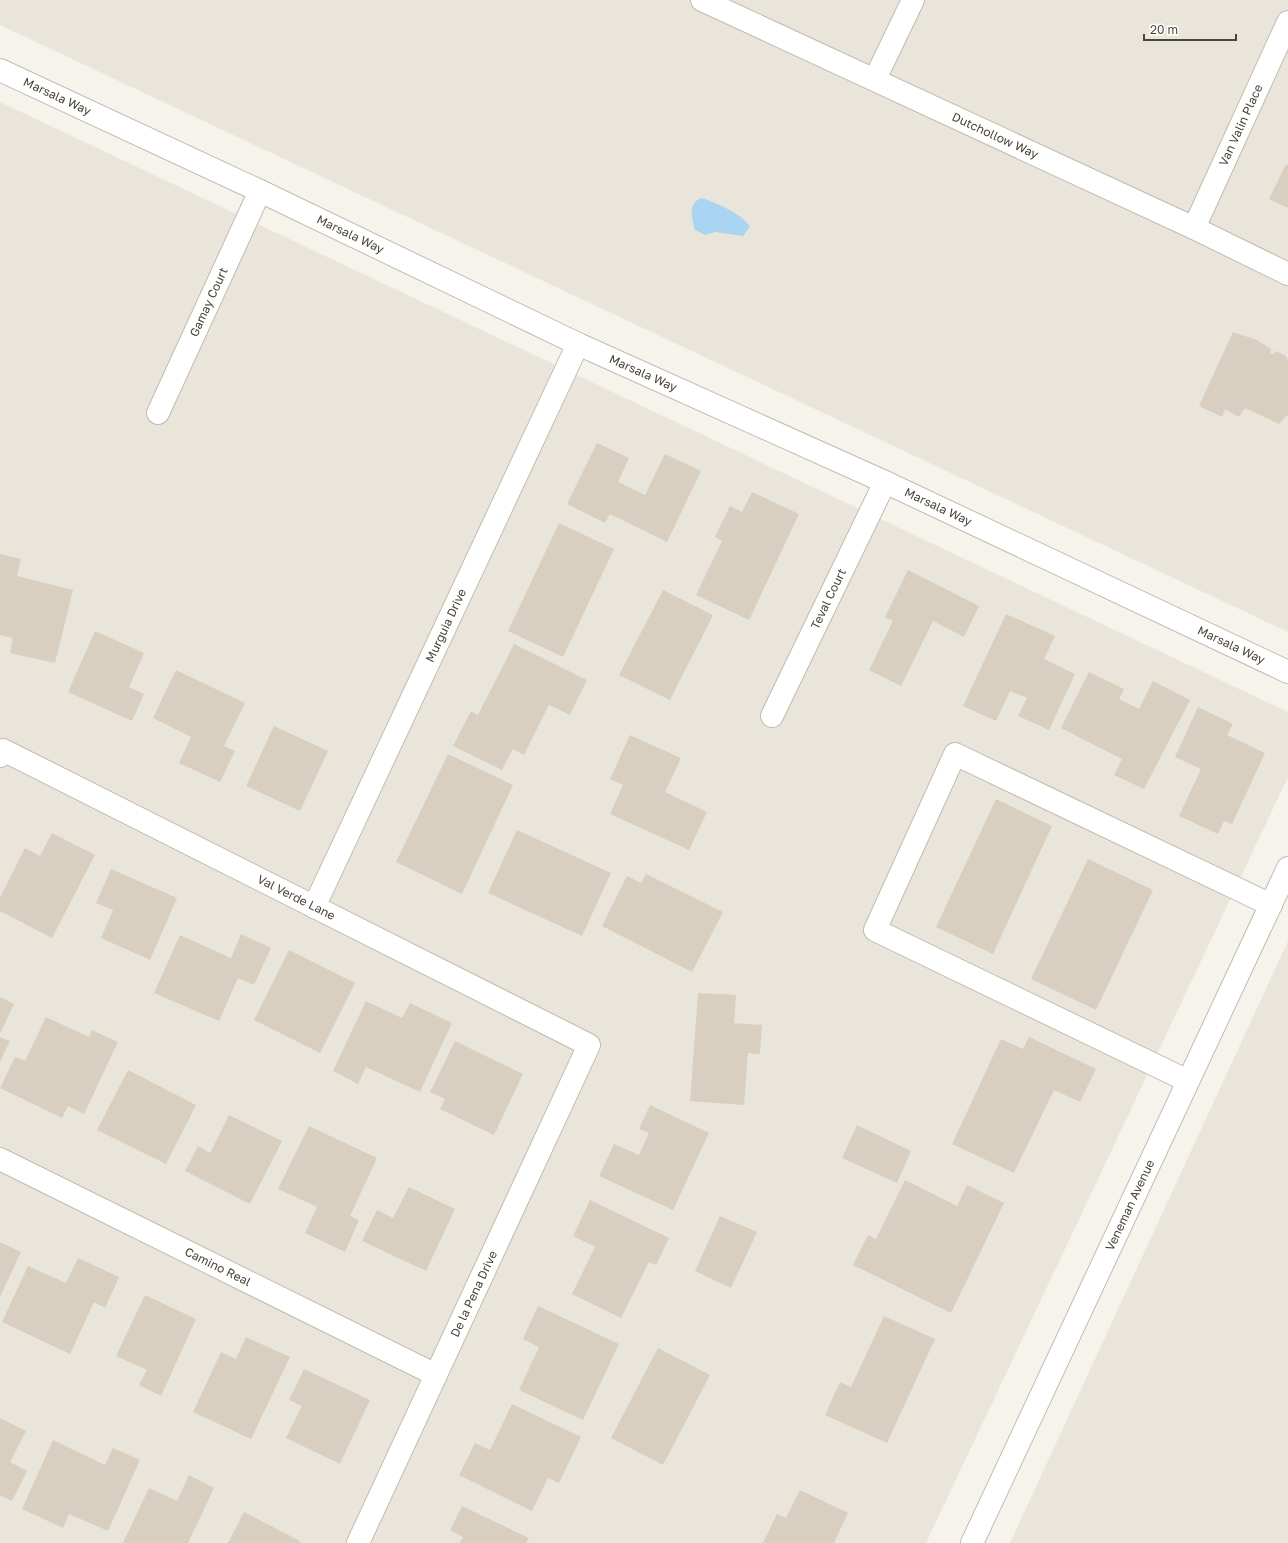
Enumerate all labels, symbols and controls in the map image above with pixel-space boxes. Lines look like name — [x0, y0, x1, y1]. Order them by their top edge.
scale bar — [1144, 16, 1236, 42]
text: 20 m — [1150, 22, 1178, 37]
street label: Marsala Way — [21, 74, 94, 118]
street label: Van Valin Place — [1215, 82, 1266, 168]
street label: Dutchollow Way — [950, 109, 1041, 162]
street label: Marsala Way — [314, 211, 387, 257]
street label: Gamay Court — [186, 265, 231, 339]
street label: Marsala Way — [607, 351, 680, 395]
street label: Marsala Way — [902, 484, 975, 529]
street label: Teval Court — [807, 566, 849, 631]
street label: Murguia Drive — [422, 586, 469, 664]
street label: Marsala Way — [1195, 622, 1268, 667]
street label: Val Verde Lane — [255, 871, 338, 923]
street label: Veneman Avenue — [1102, 1157, 1157, 1253]
street label: Camino Real — [182, 1244, 254, 1289]
street label: De la Pena Drive — [447, 1248, 500, 1339]

